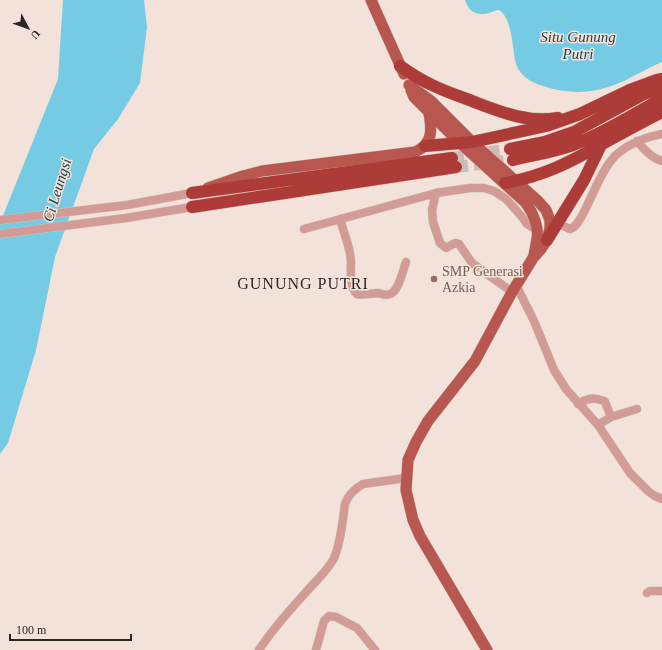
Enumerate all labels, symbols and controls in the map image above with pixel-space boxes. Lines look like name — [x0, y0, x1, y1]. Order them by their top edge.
north arrow — [8, 8, 48, 48]
text: U — [28, 28, 43, 42]
water label: Situ Gunung Putri — [540, 29, 616, 62]
water label: Ci Leungsi — [40, 156, 74, 224]
place label: SMP Generasi Azkia — [442, 264, 523, 295]
marker: SMP Generasi Azkia — [429, 274, 439, 284]
district label: GUNUNG PUTRI — [237, 275, 369, 292]
scale bar — [10, 616, 131, 642]
text: 100 m — [16, 623, 47, 637]

